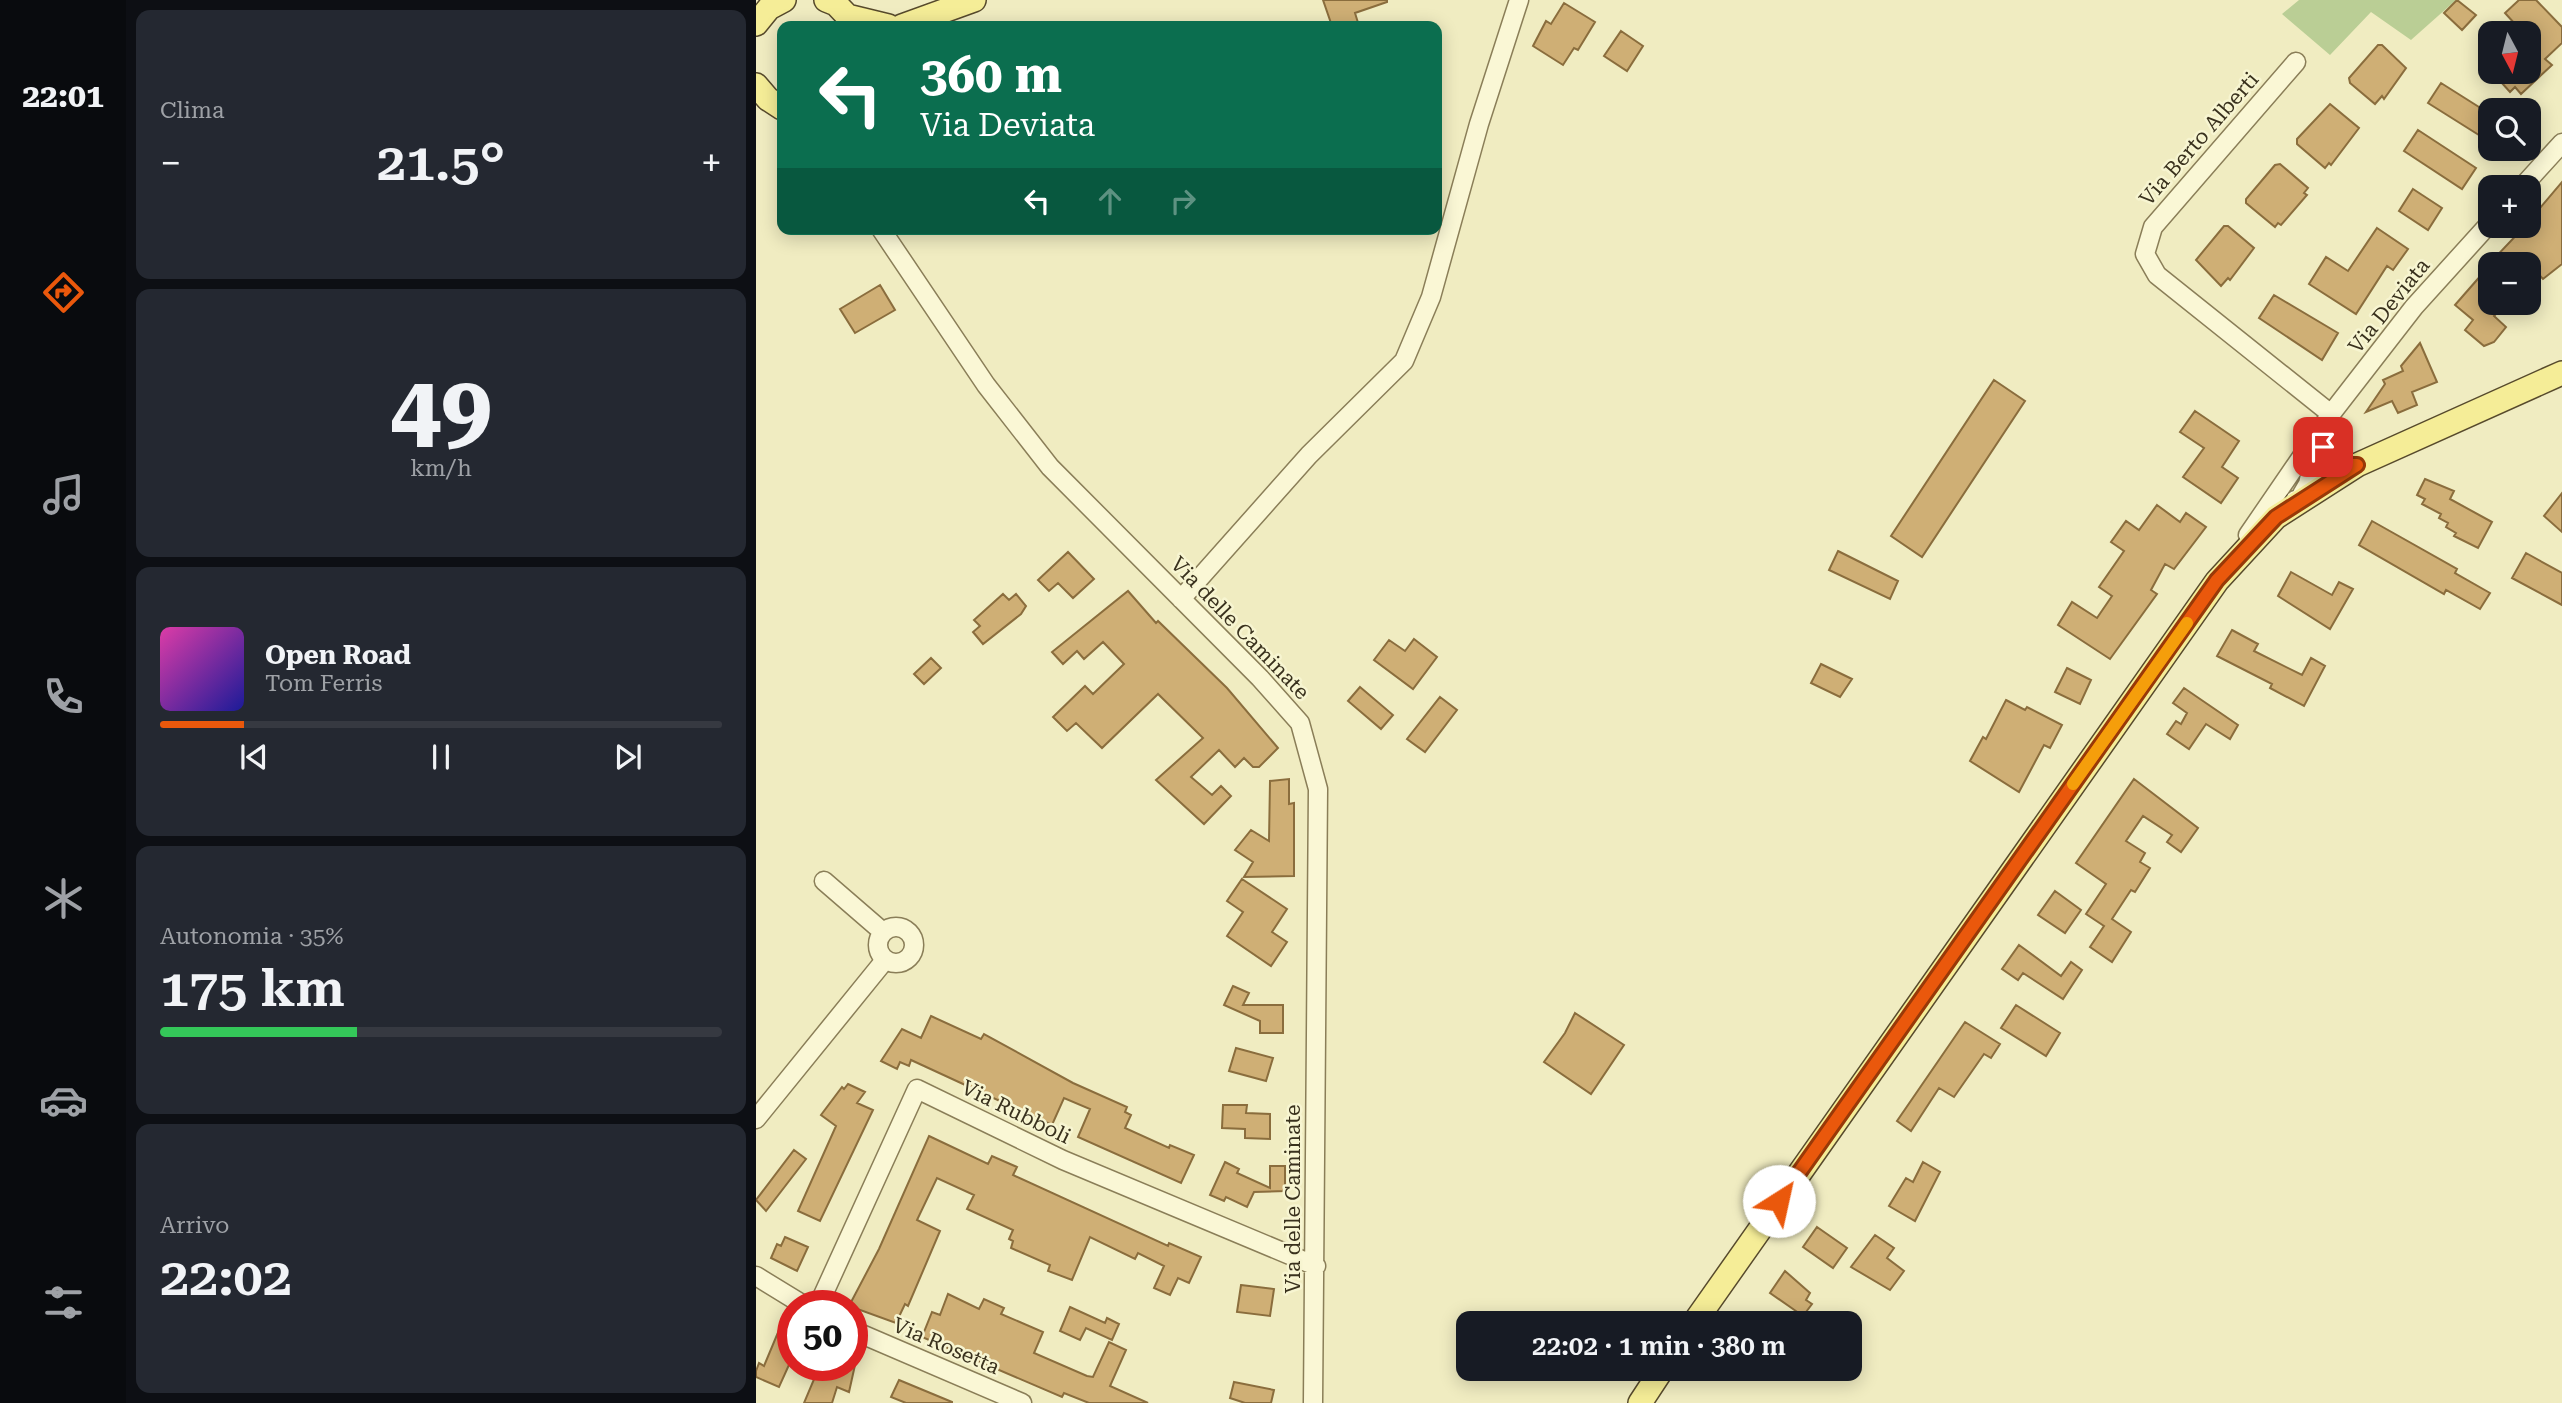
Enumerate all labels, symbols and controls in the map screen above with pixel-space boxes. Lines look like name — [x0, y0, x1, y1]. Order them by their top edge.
north arrow — [2478, 21, 2541, 84]
map controls — [2478, 21, 2541, 315]
text: 360 m — [920, 47, 1062, 104]
icon: left — [805, 49, 896, 140]
street label: Via Berto Alberti — [2135, 67, 2264, 210]
text: 22:01 — [22, 77, 104, 115]
text: Clima — [160, 97, 224, 124]
button: search — [2478, 98, 2541, 161]
text: Via Deviata — [920, 106, 1095, 144]
text: 21.5° — [377, 132, 505, 193]
text: − — [160, 141, 181, 185]
text: + — [701, 141, 722, 185]
button: + — [2478, 175, 2541, 238]
icon: left — [1018, 182, 1056, 220]
icon: ahead — [1091, 182, 1129, 220]
icon: right — [1164, 182, 1202, 220]
button: − — [2478, 252, 2541, 315]
street label: Via Deviata — [2344, 253, 2435, 358]
icon: directions — [39, 268, 88, 317]
text: 49 — [390, 356, 492, 462]
pin — [2293, 417, 2353, 477]
icon: arrive — [2304, 428, 2342, 466]
text: km/h — [410, 455, 472, 482]
icon: music — [39, 470, 88, 519]
street label: Via delle Caminate — [1166, 552, 1314, 704]
text: Open Road — [265, 640, 411, 670]
text: Tom Ferris — [265, 670, 382, 697]
icon: phone — [39, 672, 88, 721]
icon: previous — [235, 738, 273, 776]
icon: pause — [422, 738, 460, 776]
icon: next — [609, 738, 647, 776]
icon: climate — [39, 874, 88, 923]
text: Autonomia · 35% — [160, 923, 344, 950]
text: 175 km — [160, 958, 345, 1019]
street label: Via Rubboli — [957, 1075, 1075, 1149]
icon: car — [39, 1076, 88, 1125]
street label: Via delle Caminate — [1281, 1105, 1305, 1293]
position arrow — [1742, 1164, 1816, 1238]
text: Arrivo — [160, 1212, 229, 1239]
text: 22:02 — [160, 1247, 292, 1308]
icon: filters — [39, 1278, 88, 1327]
speed limit sign: 50 — [777, 1290, 868, 1381]
street label: Via Rosetta — [889, 1313, 1004, 1380]
text: 22:02 · 1 min · 380 m — [1532, 1331, 1786, 1361]

